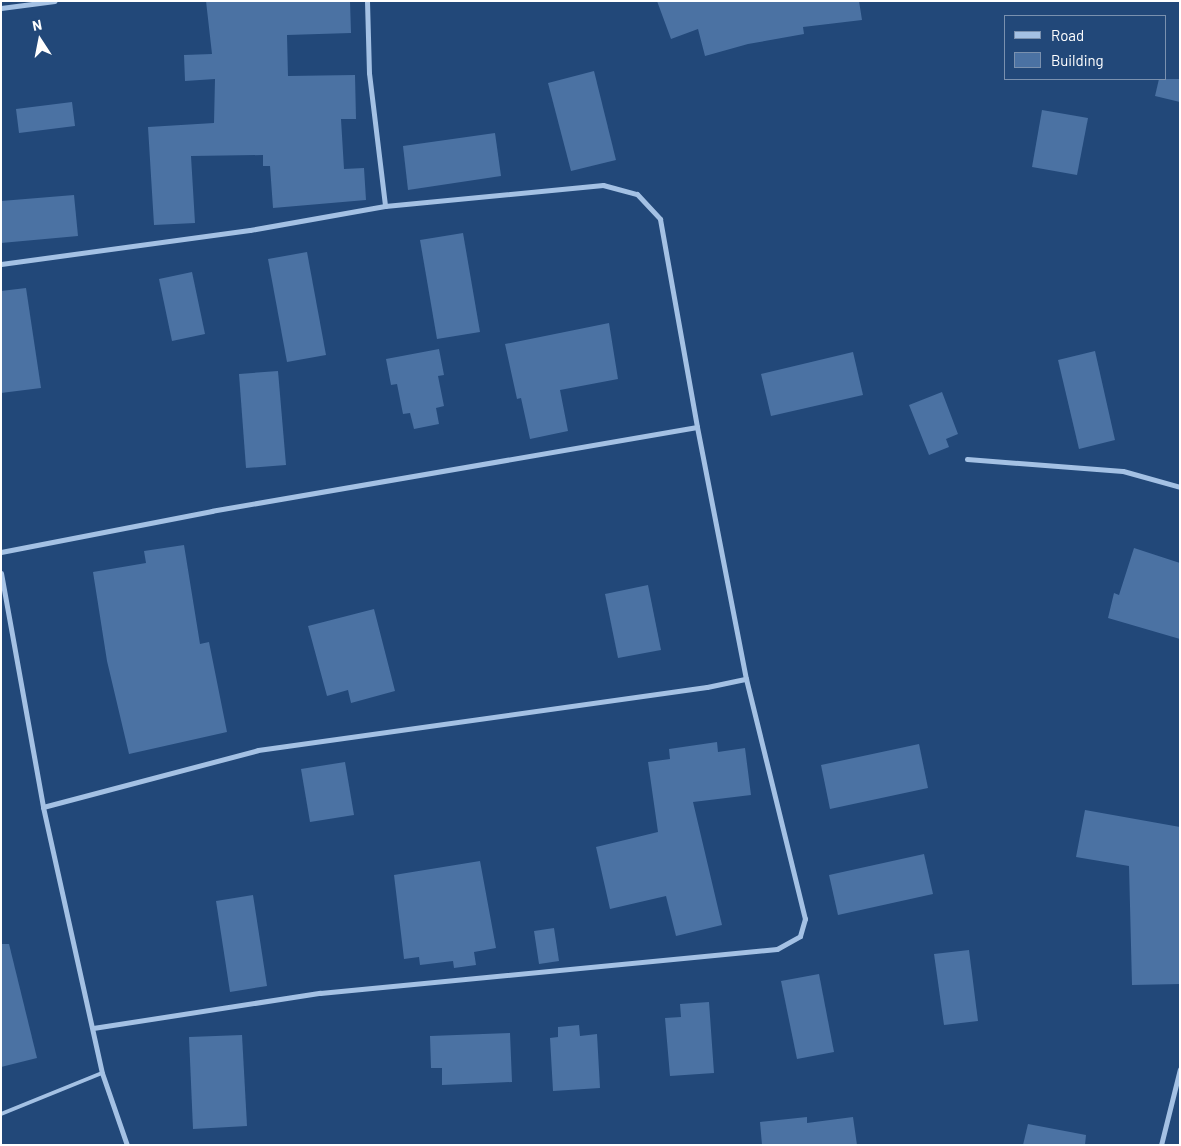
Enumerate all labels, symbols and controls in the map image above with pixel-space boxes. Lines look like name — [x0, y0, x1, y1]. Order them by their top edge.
north arrow — [15, 15, 65, 65]
legend — [1004, 15, 1166, 80]
text: N — [31, 16, 43, 34]
text: Road — [1051, 26, 1084, 44]
text: Building — [1051, 51, 1104, 69]

